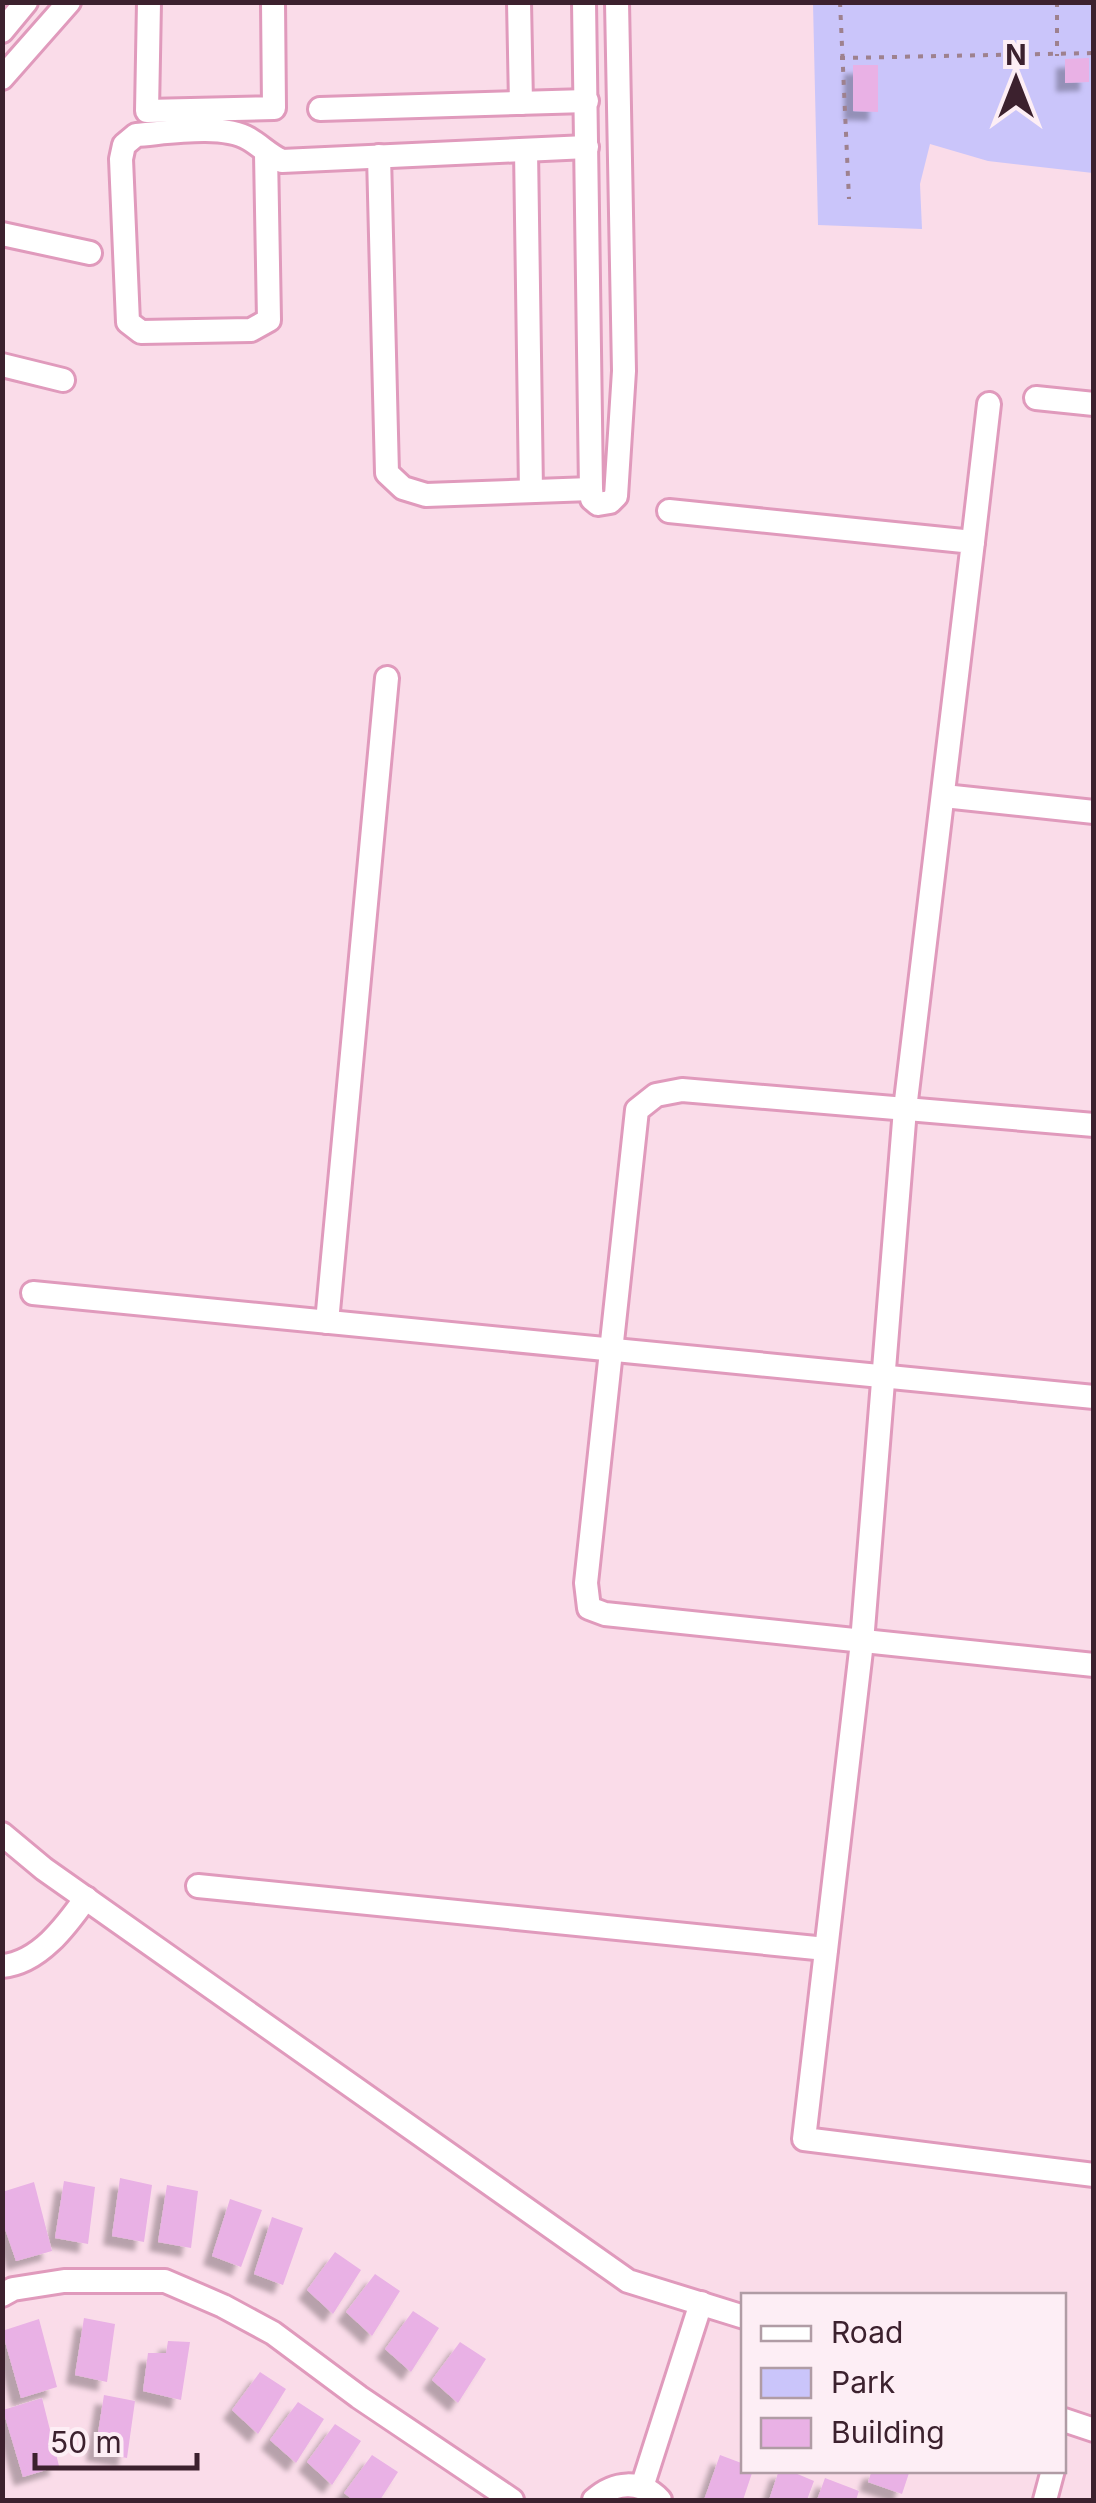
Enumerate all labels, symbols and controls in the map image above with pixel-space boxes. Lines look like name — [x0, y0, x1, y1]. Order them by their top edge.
north arrow — [966, 30, 1066, 130]
text: N — [1005, 38, 1027, 72]
legend — [741, 2293, 1066, 2473]
text: Road — [831, 2314, 903, 2350]
text: Park — [831, 2364, 896, 2400]
scale bar — [35, 2408, 198, 2470]
text: Building — [831, 2414, 945, 2450]
text: 50 m — [50, 2424, 122, 2460]

